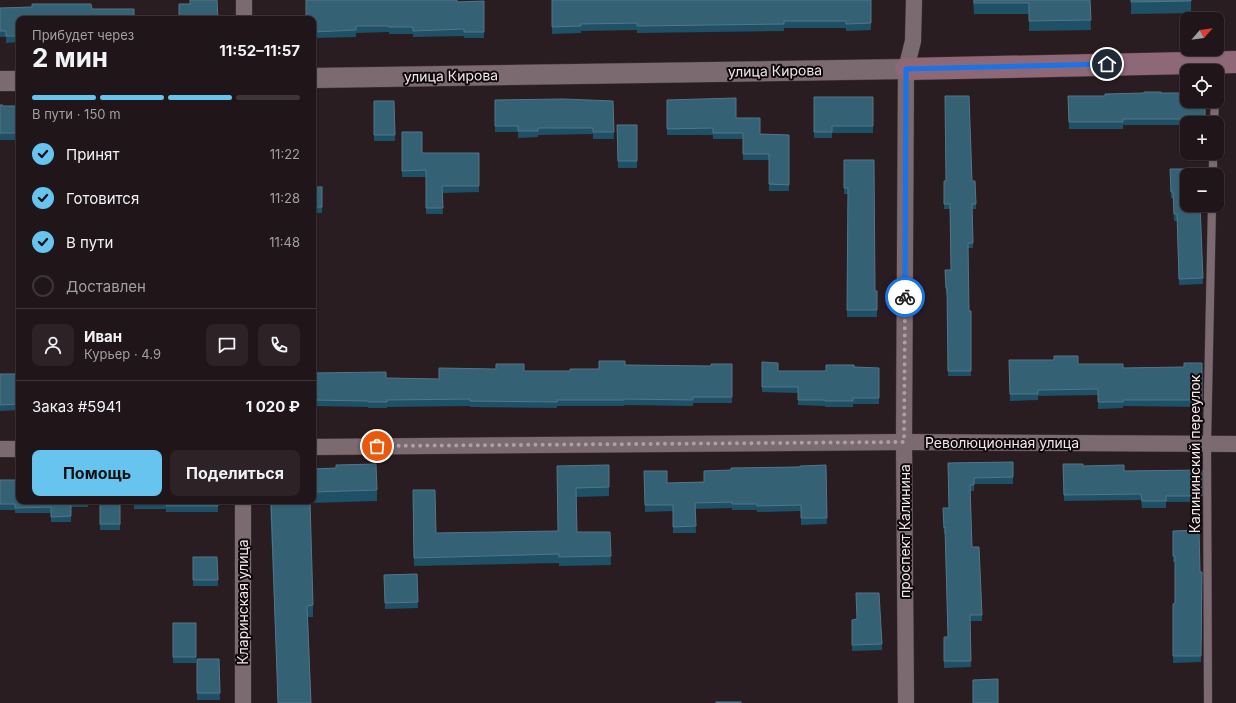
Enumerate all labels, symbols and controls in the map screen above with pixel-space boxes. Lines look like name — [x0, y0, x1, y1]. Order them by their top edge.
north arrow — [1180, 12, 1224, 56]
map controls — [1180, 12, 1224, 212]
text: Прибудет через — [32, 27, 134, 43]
text: 11:52–11:57 — [219, 41, 300, 60]
text: 2 мин — [32, 42, 108, 73]
pin — [1090, 47, 1124, 81]
icon: home — [1096, 53, 1118, 75]
street label: улица Кирова — [728, 61, 822, 80]
button: locate — [1180, 64, 1224, 108]
street label: улица Кирова — [404, 66, 498, 85]
text: В пути · 150 m — [32, 106, 121, 122]
button: + — [1180, 116, 1224, 160]
icon: check — [32, 143, 54, 165]
text: Принят — [66, 145, 119, 164]
text: 11:22 — [270, 146, 300, 162]
button: − — [1180, 168, 1224, 212]
icon: check — [32, 187, 54, 209]
text: Готовится — [66, 189, 139, 208]
text: 11:28 — [270, 190, 300, 206]
icon: check — [32, 231, 54, 253]
text: В пути — [66, 233, 113, 252]
text: 11:48 — [269, 234, 300, 250]
text: Доставлен — [66, 277, 146, 296]
courier — [885, 277, 925, 317]
icon: bike — [894, 286, 916, 308]
button: person — [32, 324, 74, 366]
button: chat — [206, 324, 248, 366]
button: phone — [258, 324, 300, 366]
text: Иван — [84, 327, 122, 346]
text: Курьер · 4.9 — [84, 346, 161, 362]
street label: Калининский переулок — [1186, 374, 1203, 533]
text: Заказ #5941 — [32, 397, 121, 416]
text: 1 020 ₽ — [246, 397, 300, 416]
pin — [360, 429, 394, 463]
street label: Революционная улица — [925, 434, 1079, 451]
icon: bag — [366, 435, 388, 457]
button: Помощь — [32, 450, 162, 496]
button: Поделиться — [170, 450, 300, 496]
street label: проспект Калинина — [896, 464, 913, 598]
street label: Кларинская улица — [234, 539, 251, 665]

